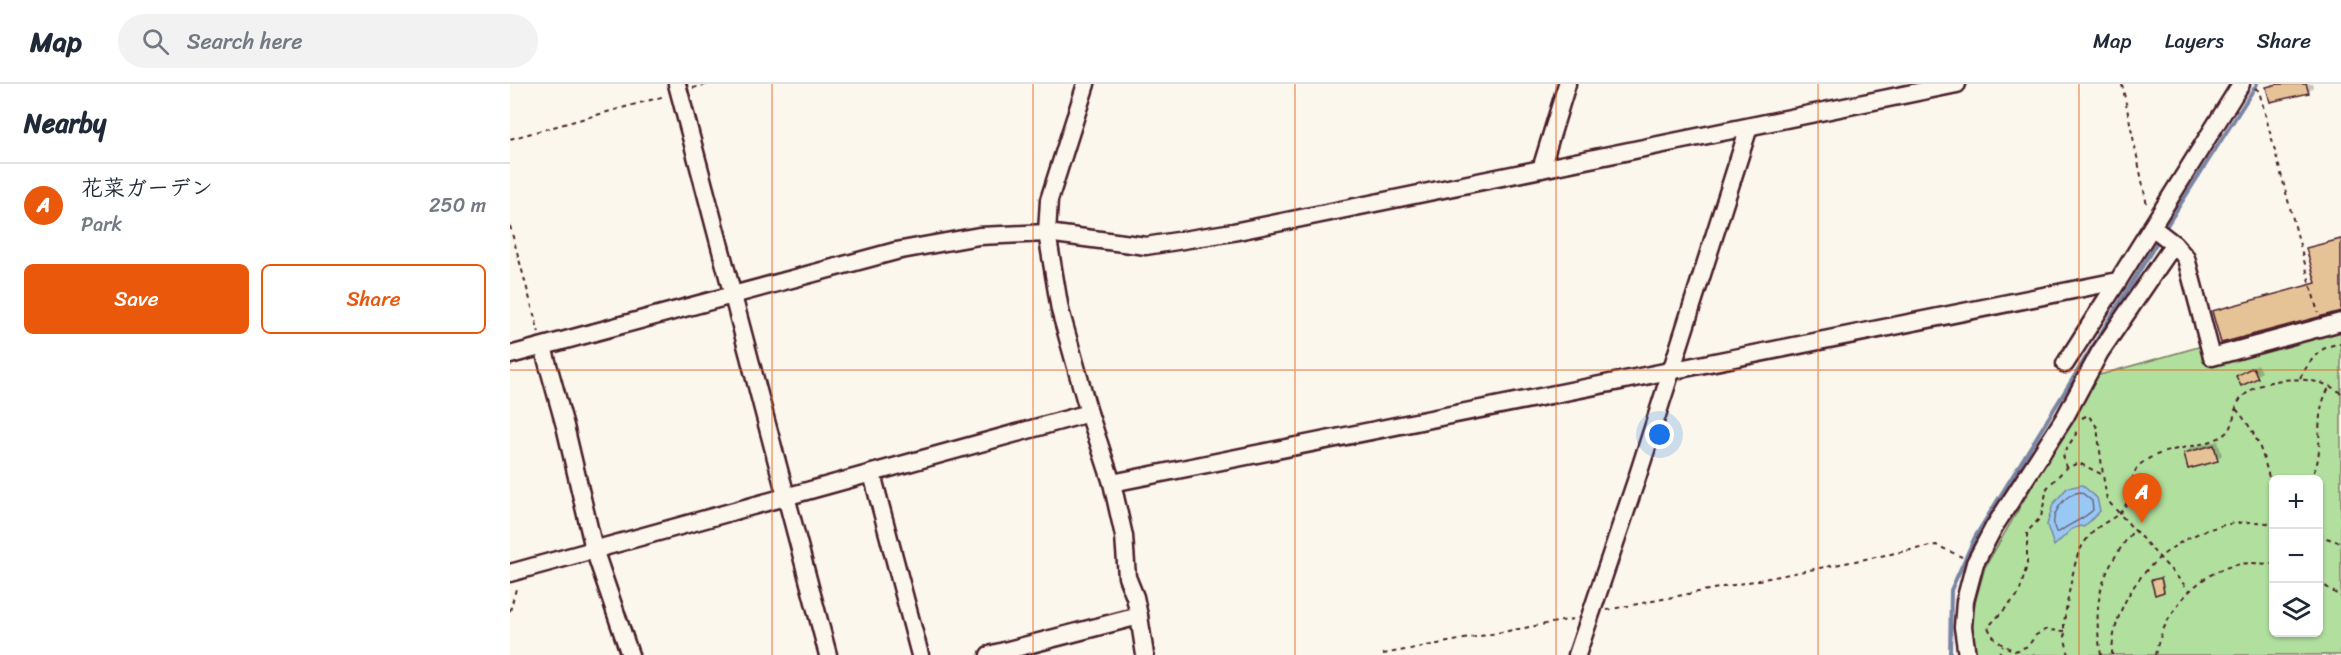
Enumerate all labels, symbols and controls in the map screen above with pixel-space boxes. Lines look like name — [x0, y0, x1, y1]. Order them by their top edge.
search box — [118, 14, 538, 68]
text: Map — [30, 17, 82, 66]
text: Search here — [187, 22, 303, 61]
text: Map — [2093, 22, 2132, 60]
text: Layers — [2165, 22, 2224, 60]
text: Share — [2257, 22, 2311, 60]
icon: search — [139, 25, 172, 58]
text: Nearby — [24, 100, 106, 146]
text: 花菜ガーデン — [81, 168, 213, 207]
text: A — [37, 188, 50, 223]
text: 250 m — [429, 188, 486, 223]
text: Park — [81, 207, 122, 242]
button: Save — [24, 264, 249, 334]
button: Share — [261, 264, 486, 334]
your location — [1645, 420, 1674, 449]
pin: A — [2122, 474, 2162, 523]
map controls — [2269, 475, 2323, 637]
button: + — [2269, 475, 2323, 529]
button: − — [2269, 529, 2323, 583]
button: layers — [2269, 583, 2323, 637]

